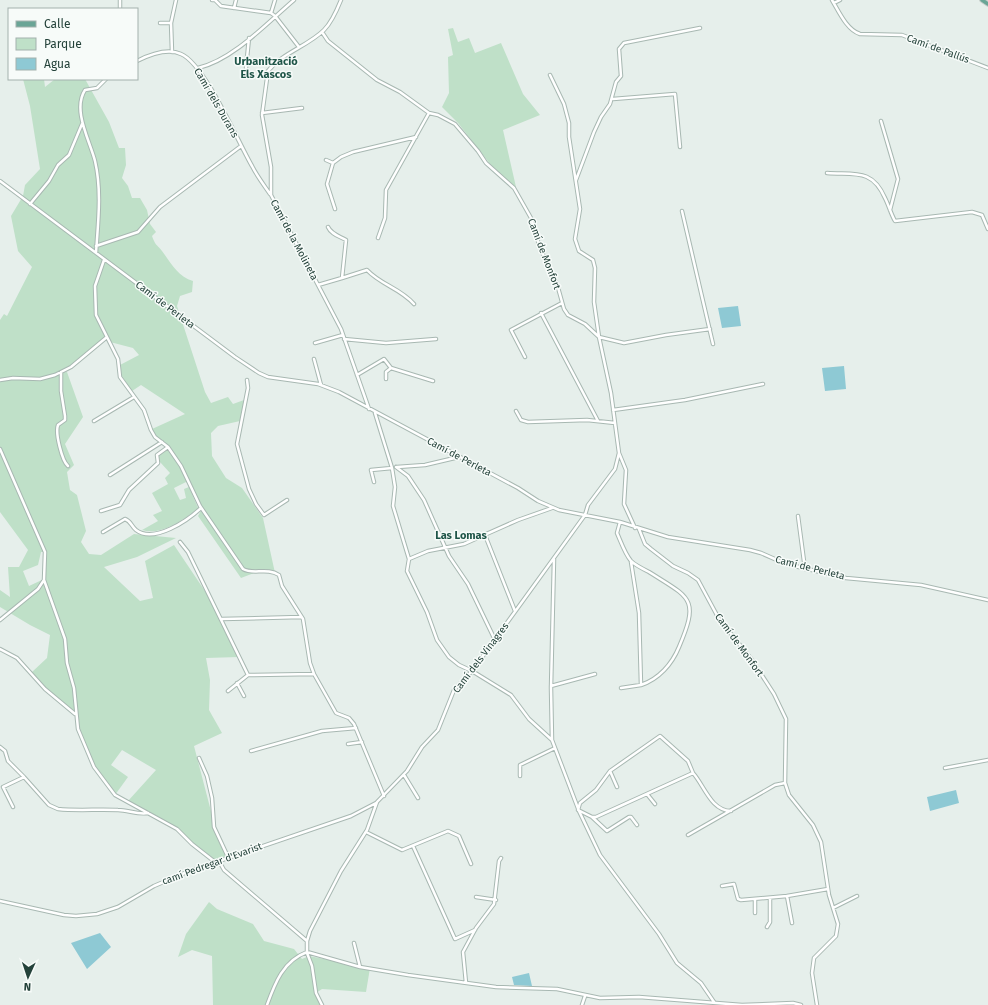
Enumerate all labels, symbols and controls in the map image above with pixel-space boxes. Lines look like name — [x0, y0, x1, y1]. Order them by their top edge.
legend — [8, 8, 138, 80]
text: Calle — [44, 17, 71, 31]
street label: Camí de Pallús — [905, 31, 972, 66]
text: Parque — [44, 37, 82, 51]
district label: Urbanització Els Xascos — [234, 55, 298, 81]
text: Agua — [44, 57, 71, 71]
street label: Camí dels Durans — [191, 66, 242, 140]
street label: Camí de la Molineta — [268, 197, 321, 282]
street label: Camí de Monfort — [525, 216, 564, 292]
street label: Camí de Perleta — [133, 278, 198, 331]
street label: Camí de Perleta — [425, 434, 494, 479]
district label: Las Lomas — [435, 529, 488, 542]
street label: Camí de Perleta — [774, 553, 846, 582]
street label: Camí de Monfort — [712, 611, 767, 679]
street label: Camí dels Vinagres — [450, 620, 512, 696]
street label: camí Pedregar d'Evarist — [160, 839, 264, 888]
north arrow — [8, 957, 48, 997]
text: N — [24, 980, 31, 993]

